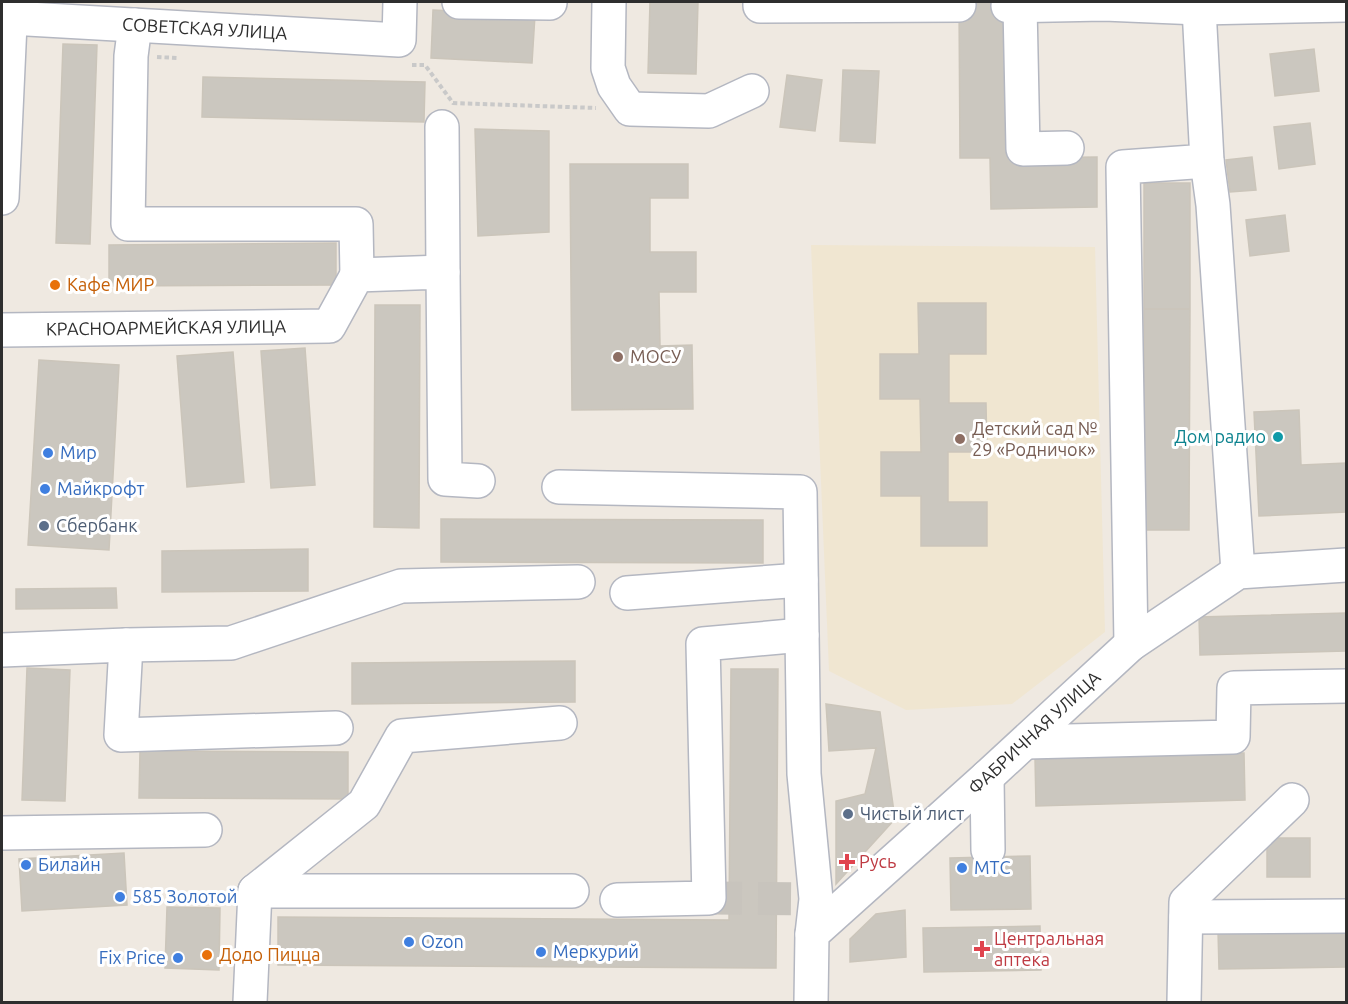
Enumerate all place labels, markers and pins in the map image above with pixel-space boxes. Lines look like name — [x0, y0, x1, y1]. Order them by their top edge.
place label: Кафе МИР — [67, 274, 154, 294]
marker: Кафе МИР — [48, 278, 62, 292]
place label: МОСУ — [630, 346, 681, 366]
marker: МОСУ — [611, 350, 625, 364]
place label: Детский сад № 29 «Родничок» — [972, 418, 1098, 459]
place label: Дом радио — [1174, 426, 1266, 446]
marker: Дом радио — [1271, 430, 1285, 444]
marker: Детский сад № 29 «Родничок» — [953, 432, 967, 446]
place label: Мир — [60, 442, 97, 462]
marker: Мир — [41, 446, 55, 460]
place label: Майкрофт — [57, 478, 145, 498]
marker: Майкрофт — [38, 482, 52, 496]
place label: Сбербанк — [56, 515, 138, 535]
marker: Сбербанк — [37, 519, 51, 533]
place label: Чистый лист — [860, 803, 964, 823]
marker: Чистый лист — [841, 807, 855, 821]
place label: Русь — [859, 851, 896, 871]
place label: Билайн — [38, 854, 101, 874]
marker: Русь — [840, 855, 854, 869]
place label: МТС — [974, 857, 1010, 877]
marker: Билайн — [19, 858, 33, 872]
marker: МТС — [955, 861, 969, 875]
place label: 585 Золотой — [132, 886, 237, 906]
marker: 585 Золотой — [113, 890, 127, 904]
place label: Центральная аптека — [994, 928, 1104, 969]
place label: Ozon — [421, 931, 464, 951]
marker: Ozon — [402, 935, 416, 949]
place label: Меркурий — [553, 941, 639, 961]
marker: Центральная аптека — [975, 942, 989, 956]
place label: Додо Пицца — [219, 944, 321, 964]
marker: Меркурий — [534, 945, 548, 959]
place label: Fix Price — [99, 947, 166, 967]
marker: Додо Пицца — [200, 948, 214, 962]
marker: Fix Price — [171, 951, 185, 965]

